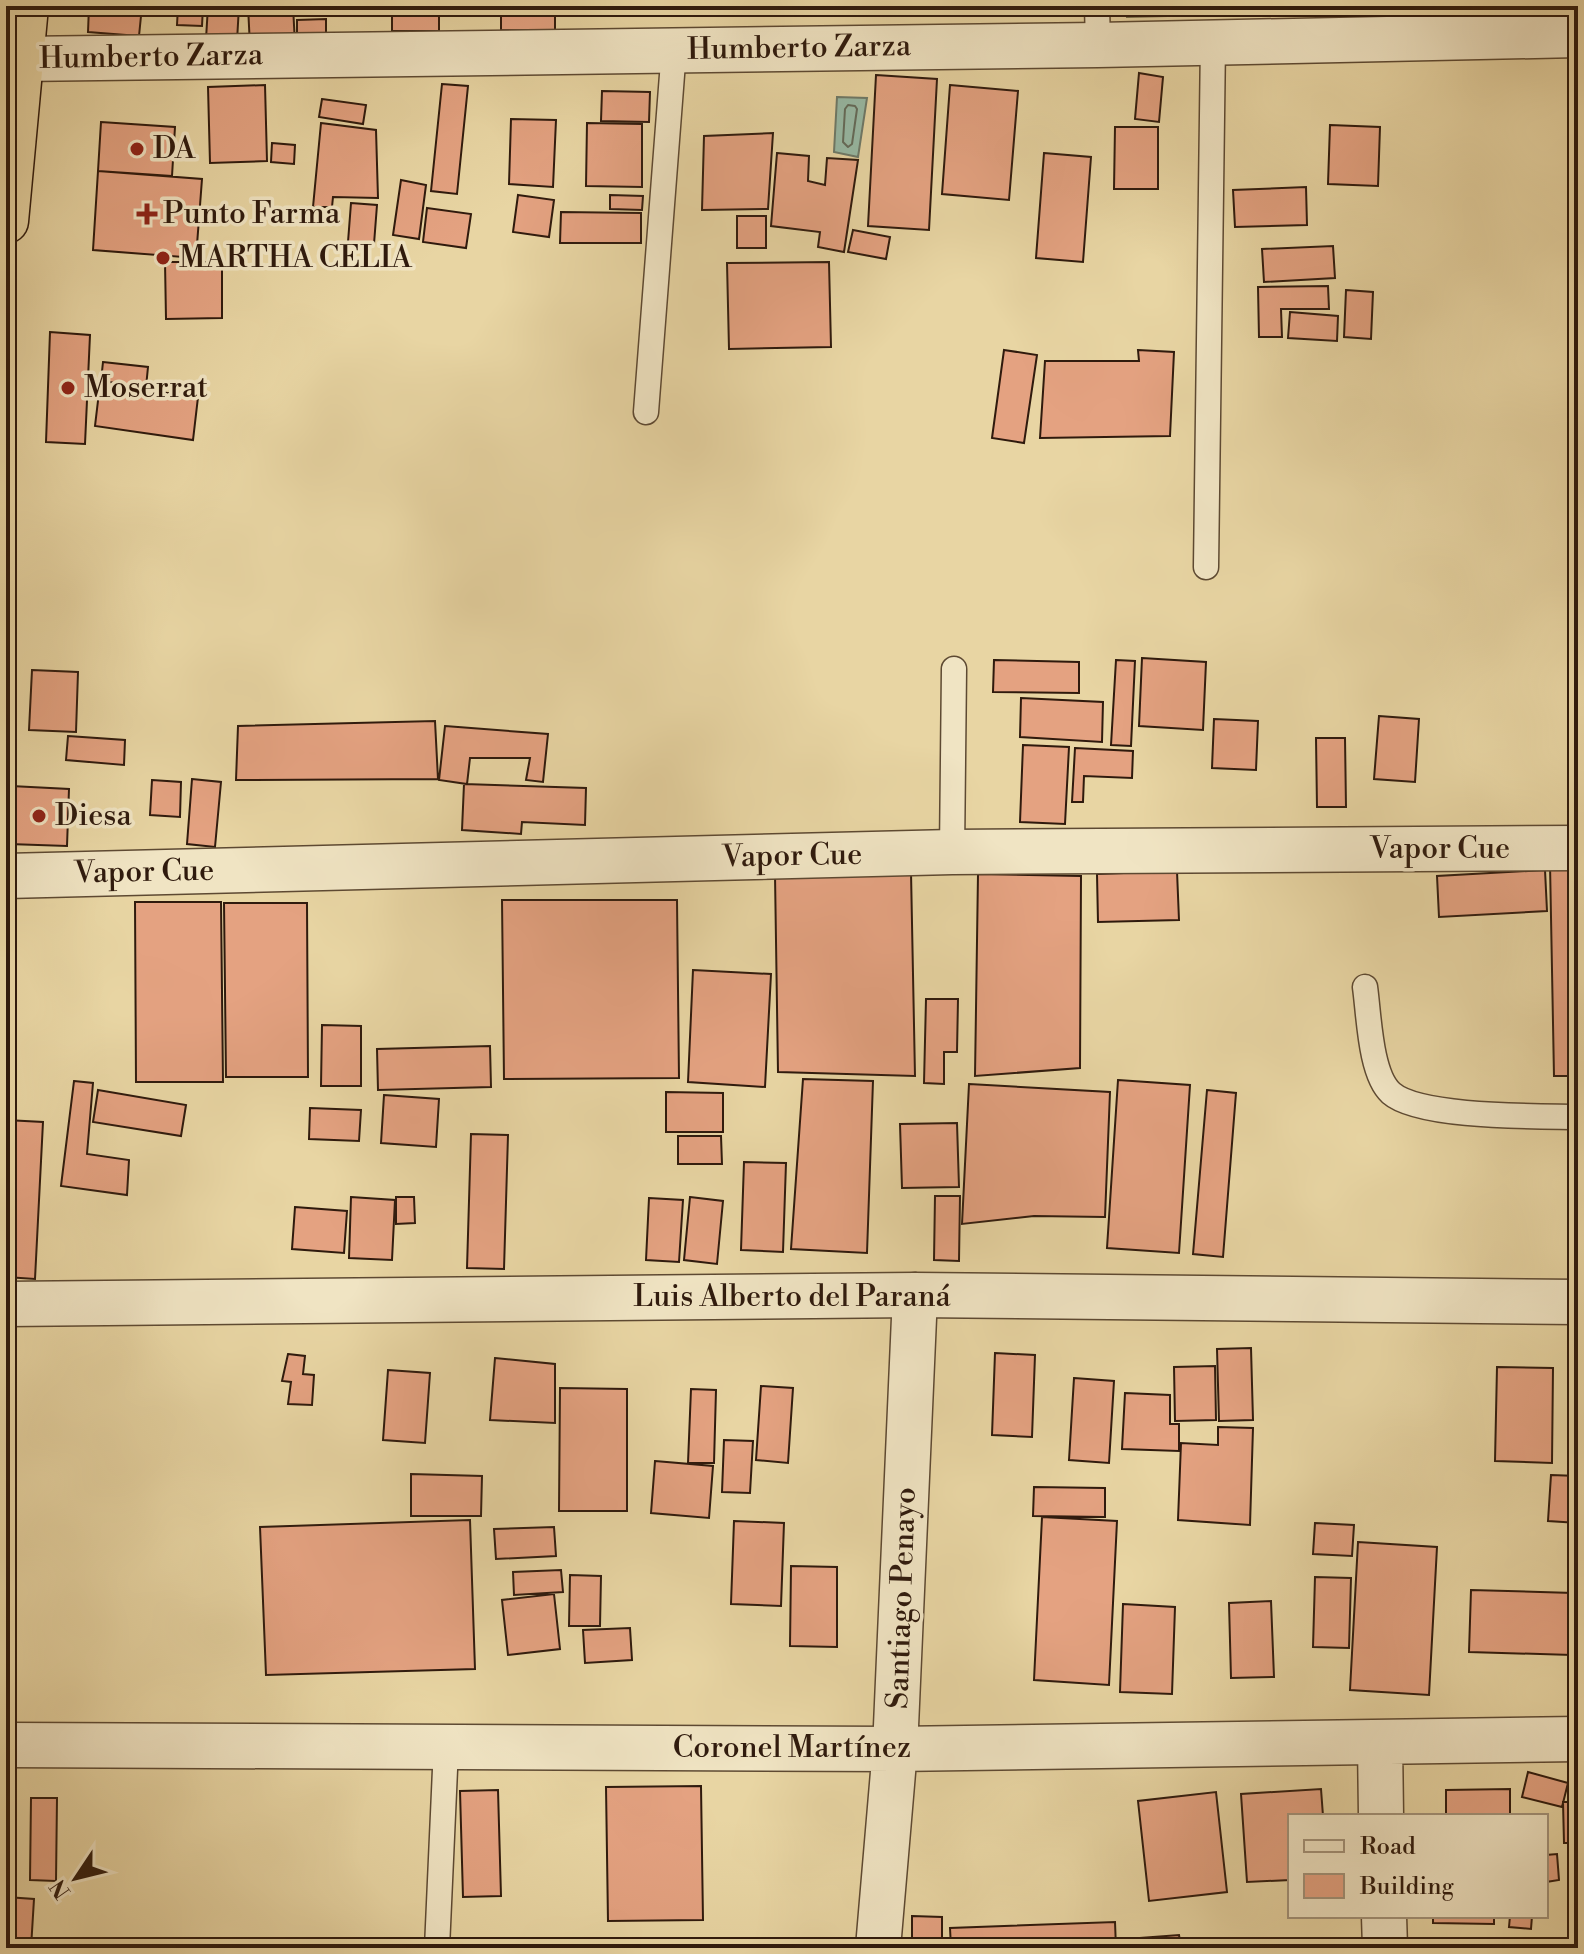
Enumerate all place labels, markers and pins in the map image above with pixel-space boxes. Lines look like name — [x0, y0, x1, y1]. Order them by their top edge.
place label: DA — [153, 130, 197, 168]
marker: DA — [128, 140, 146, 158]
place label: Punto Farma — [163, 195, 341, 233]
marker: Punto Farma — [138, 205, 156, 223]
place label: MARTHA CELIA — [179, 239, 413, 277]
marker: MARTHA CELIA — [154, 249, 172, 267]
place label: Moserrat — [84, 369, 208, 407]
marker: Moserrat — [59, 379, 77, 397]
place label: Diesa — [55, 797, 132, 835]
marker: Diesa — [30, 807, 48, 825]

